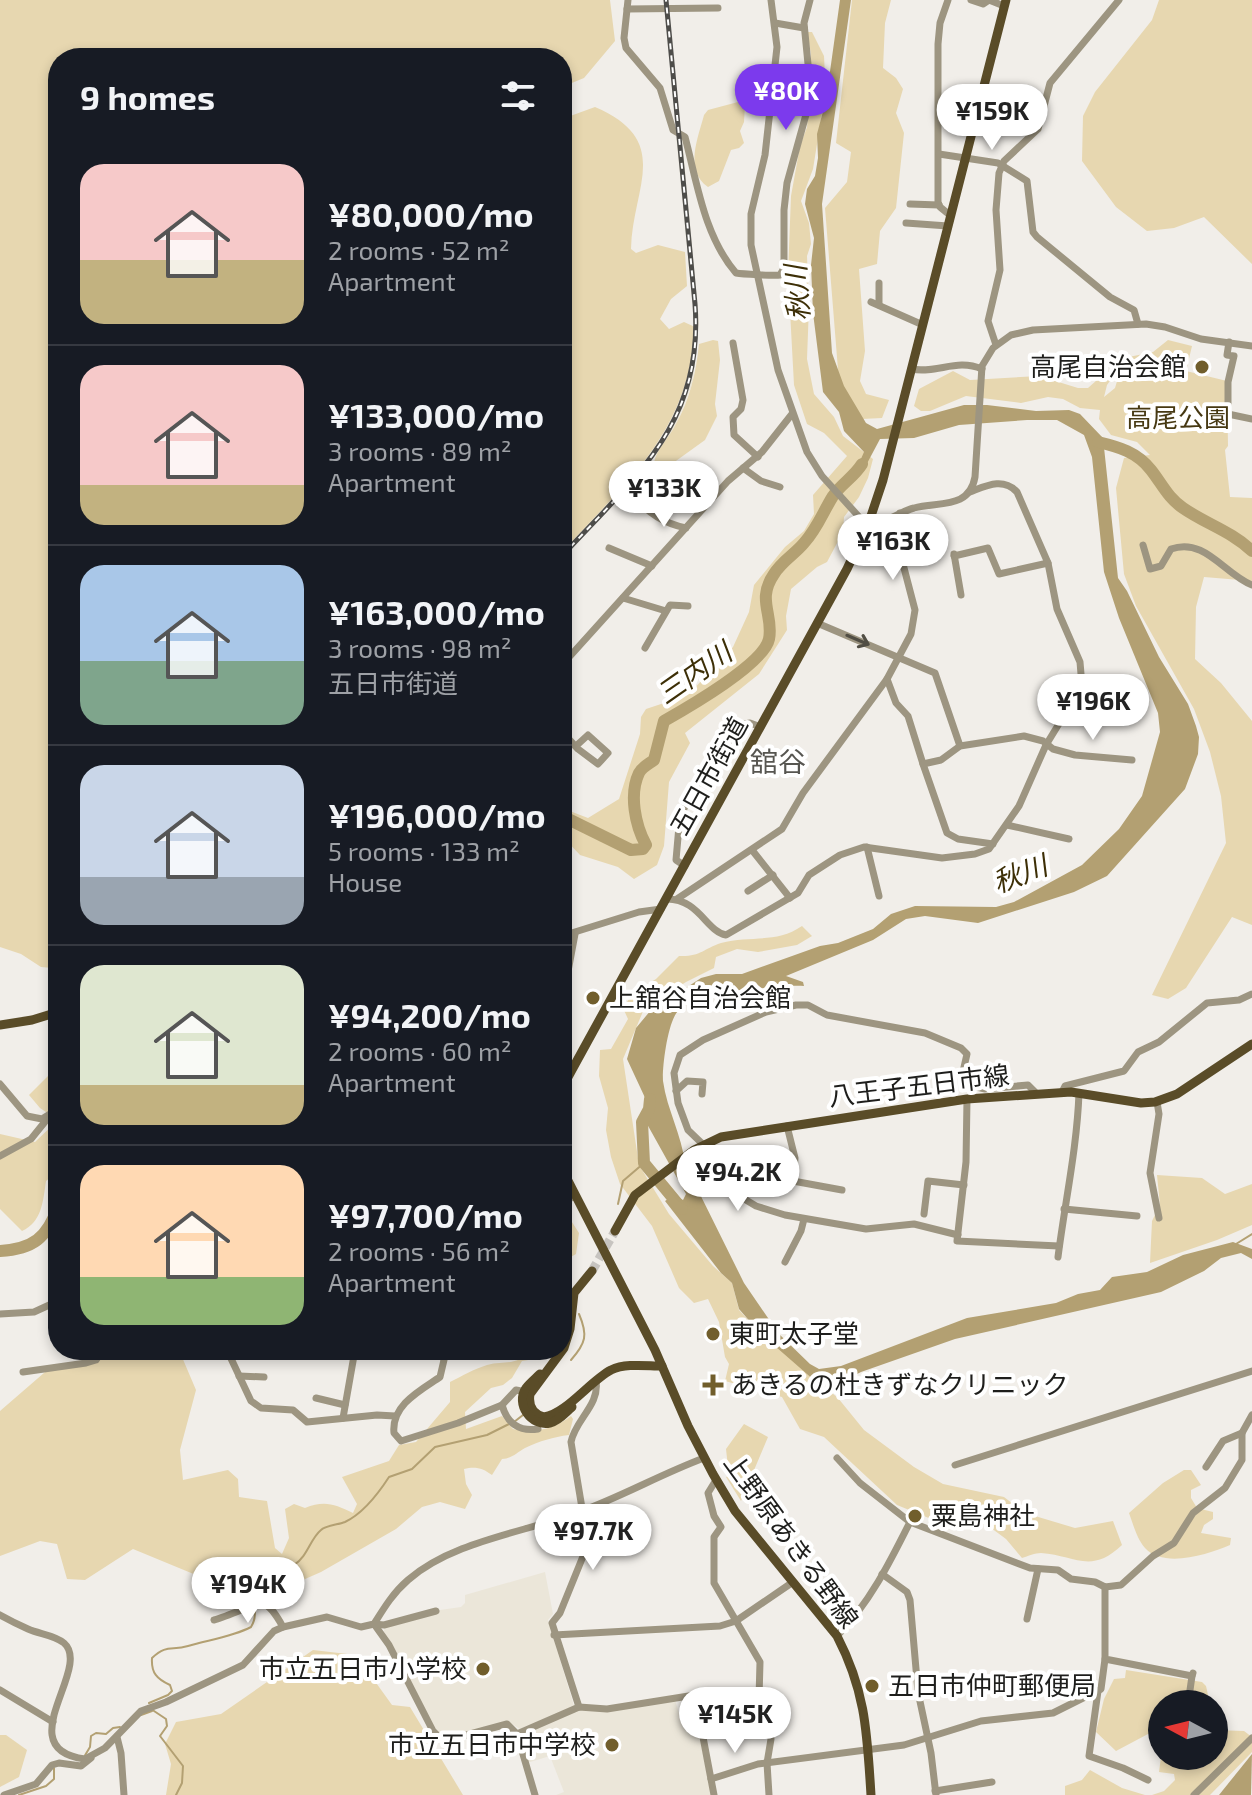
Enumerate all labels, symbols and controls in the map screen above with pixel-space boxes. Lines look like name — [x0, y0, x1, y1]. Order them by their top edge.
pin: ¥80K — [739, 64, 833, 132]
icon: filters — [496, 74, 540, 118]
text: ¥80K — [753, 74, 819, 105]
text: 9 homes — [80, 76, 215, 117]
pin: ¥159K — [936, 84, 1048, 152]
text: ¥159K — [955, 94, 1029, 125]
text: ¥80,000/mo — [328, 193, 534, 234]
icon: home — [144, 196, 240, 292]
text: 2 rooms · 52 m² — [328, 234, 510, 265]
water label: 秋川 — [777, 261, 815, 322]
text: Apartment — [328, 265, 456, 296]
place label: 高尾自治会館 — [1030, 350, 1186, 381]
marker: 高尾自治会館 — [1193, 358, 1211, 376]
text: ¥133,000/mo — [328, 394, 544, 435]
icon: home — [144, 397, 240, 493]
park label: 高尾公園 — [1126, 401, 1230, 432]
text: 3 rooms · 89 m² — [328, 435, 512, 466]
pin: ¥133K — [608, 461, 720, 529]
text: Apartment — [328, 466, 456, 497]
text: ¥133K — [627, 471, 701, 502]
pin: ¥163K — [837, 514, 949, 582]
text: ¥163K — [855, 524, 931, 555]
text: ¥163,000/mo — [328, 591, 545, 632]
icon: home — [144, 597, 240, 693]
text: 3 rooms · 98 m² — [328, 632, 512, 663]
water label: 三内川 — [649, 632, 740, 710]
one-way arrow — [845, 634, 870, 649]
text: 五日市街道 — [328, 667, 458, 698]
pin: ¥196K — [1037, 674, 1149, 742]
text: ¥196K — [1055, 684, 1131, 715]
street label: 五日市街道 — [663, 711, 753, 840]
district label: 舘谷 — [750, 744, 806, 778]
text: ¥196,000/mo — [328, 794, 546, 835]
icon: home — [144, 797, 240, 893]
text: 5 rooms · 133 m² — [328, 835, 520, 866]
water label: 秋川 — [987, 846, 1055, 899]
text: House — [328, 866, 402, 897]
place label: 上舘谷自治会館 — [609, 981, 791, 1012]
marker: 上舘谷自治会館 — [584, 989, 602, 1007]
text: ¥94,200/mo — [328, 994, 531, 1035]
icon: home — [144, 997, 240, 1093]
text: 2 rooms · 60 m² — [328, 1035, 512, 1066]
street label: 八王子五日市線 — [827, 1058, 1011, 1111]
text: Apartment — [328, 1066, 456, 1097]
pin: ¥94.2K — [673, 1145, 803, 1213]
text: ¥94.2K — [694, 1155, 782, 1186]
text: ¥97,700/mo — [328, 1194, 523, 1235]
icon: home — [144, 1197, 240, 1293]
text: 2 rooms · 56 m² — [328, 1235, 510, 1266]
text: Apartment — [328, 1266, 456, 1297]
place label: 東町太子堂 — [729, 1317, 859, 1348]
marker: 東町太子堂 — [704, 1325, 722, 1343]
place label: あきるの杜きずなクリニック — [731, 1368, 1068, 1399]
marker: あきるの杜きずなクリニック — [702, 1374, 724, 1396]
street label: 上野原あきる野線 — [719, 1447, 866, 1633]
place label: 粟島神社 — [931, 1499, 1035, 1530]
pin: ¥97.7K — [528, 1504, 658, 1572]
marker: 粟島神社 — [906, 1507, 924, 1525]
text: ¥97.7K — [553, 1514, 633, 1545]
pin: ¥194K — [192, 1557, 304, 1625]
text: ¥194K — [210, 1567, 286, 1598]
place label: 市立五日市小学校 — [259, 1652, 467, 1683]
marker: 市立五日市小学校 — [474, 1660, 492, 1678]
place label: 五日市仲町郵便局 — [888, 1669, 1096, 1700]
marker: 五日市仲町郵便局 — [863, 1677, 881, 1695]
pin: ¥145K — [679, 1687, 791, 1755]
north arrow — [1148, 1690, 1228, 1770]
map controls — [1148, 1690, 1228, 1770]
text: ¥145K — [697, 1697, 773, 1728]
place label: 市立五日市中学校 — [388, 1728, 596, 1759]
marker: 市立五日市中学校 — [603, 1736, 621, 1754]

